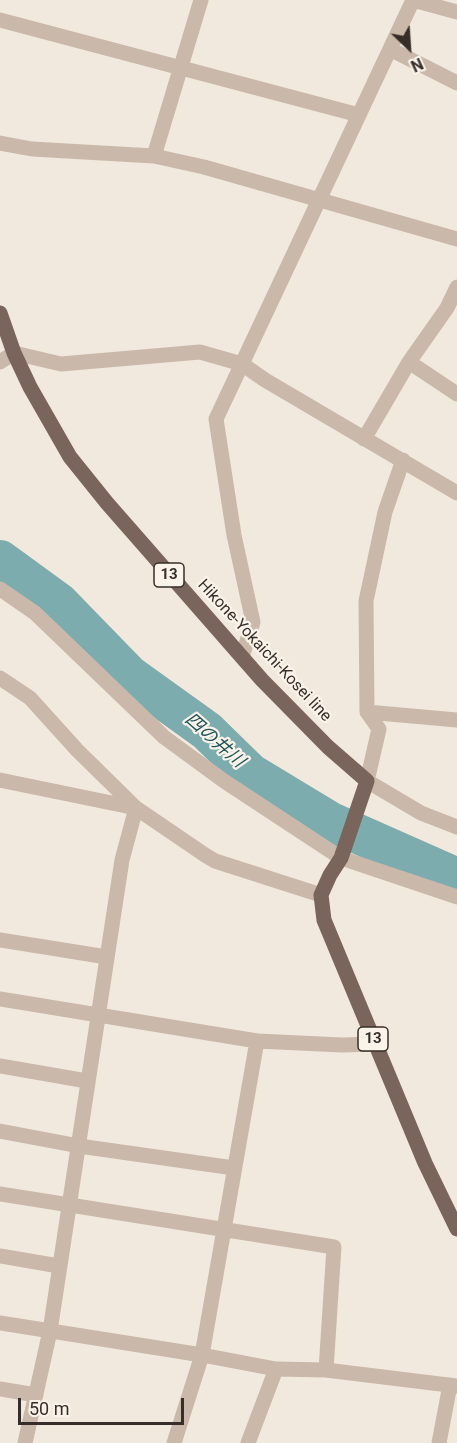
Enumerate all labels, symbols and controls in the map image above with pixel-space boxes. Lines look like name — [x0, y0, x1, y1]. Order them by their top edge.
north arrow — [379, 18, 439, 78]
text: N — [408, 54, 426, 76]
road number: 13 — [154, 563, 184, 587]
street label: Hikone-Yokaichi-Kosei line — [193, 576, 335, 726]
water label: 四の井川 — [180, 709, 248, 773]
road number: 13 — [358, 1027, 388, 1051]
scale bar — [21, 1386, 188, 1424]
text: 50 m — [29, 1398, 69, 1419]

